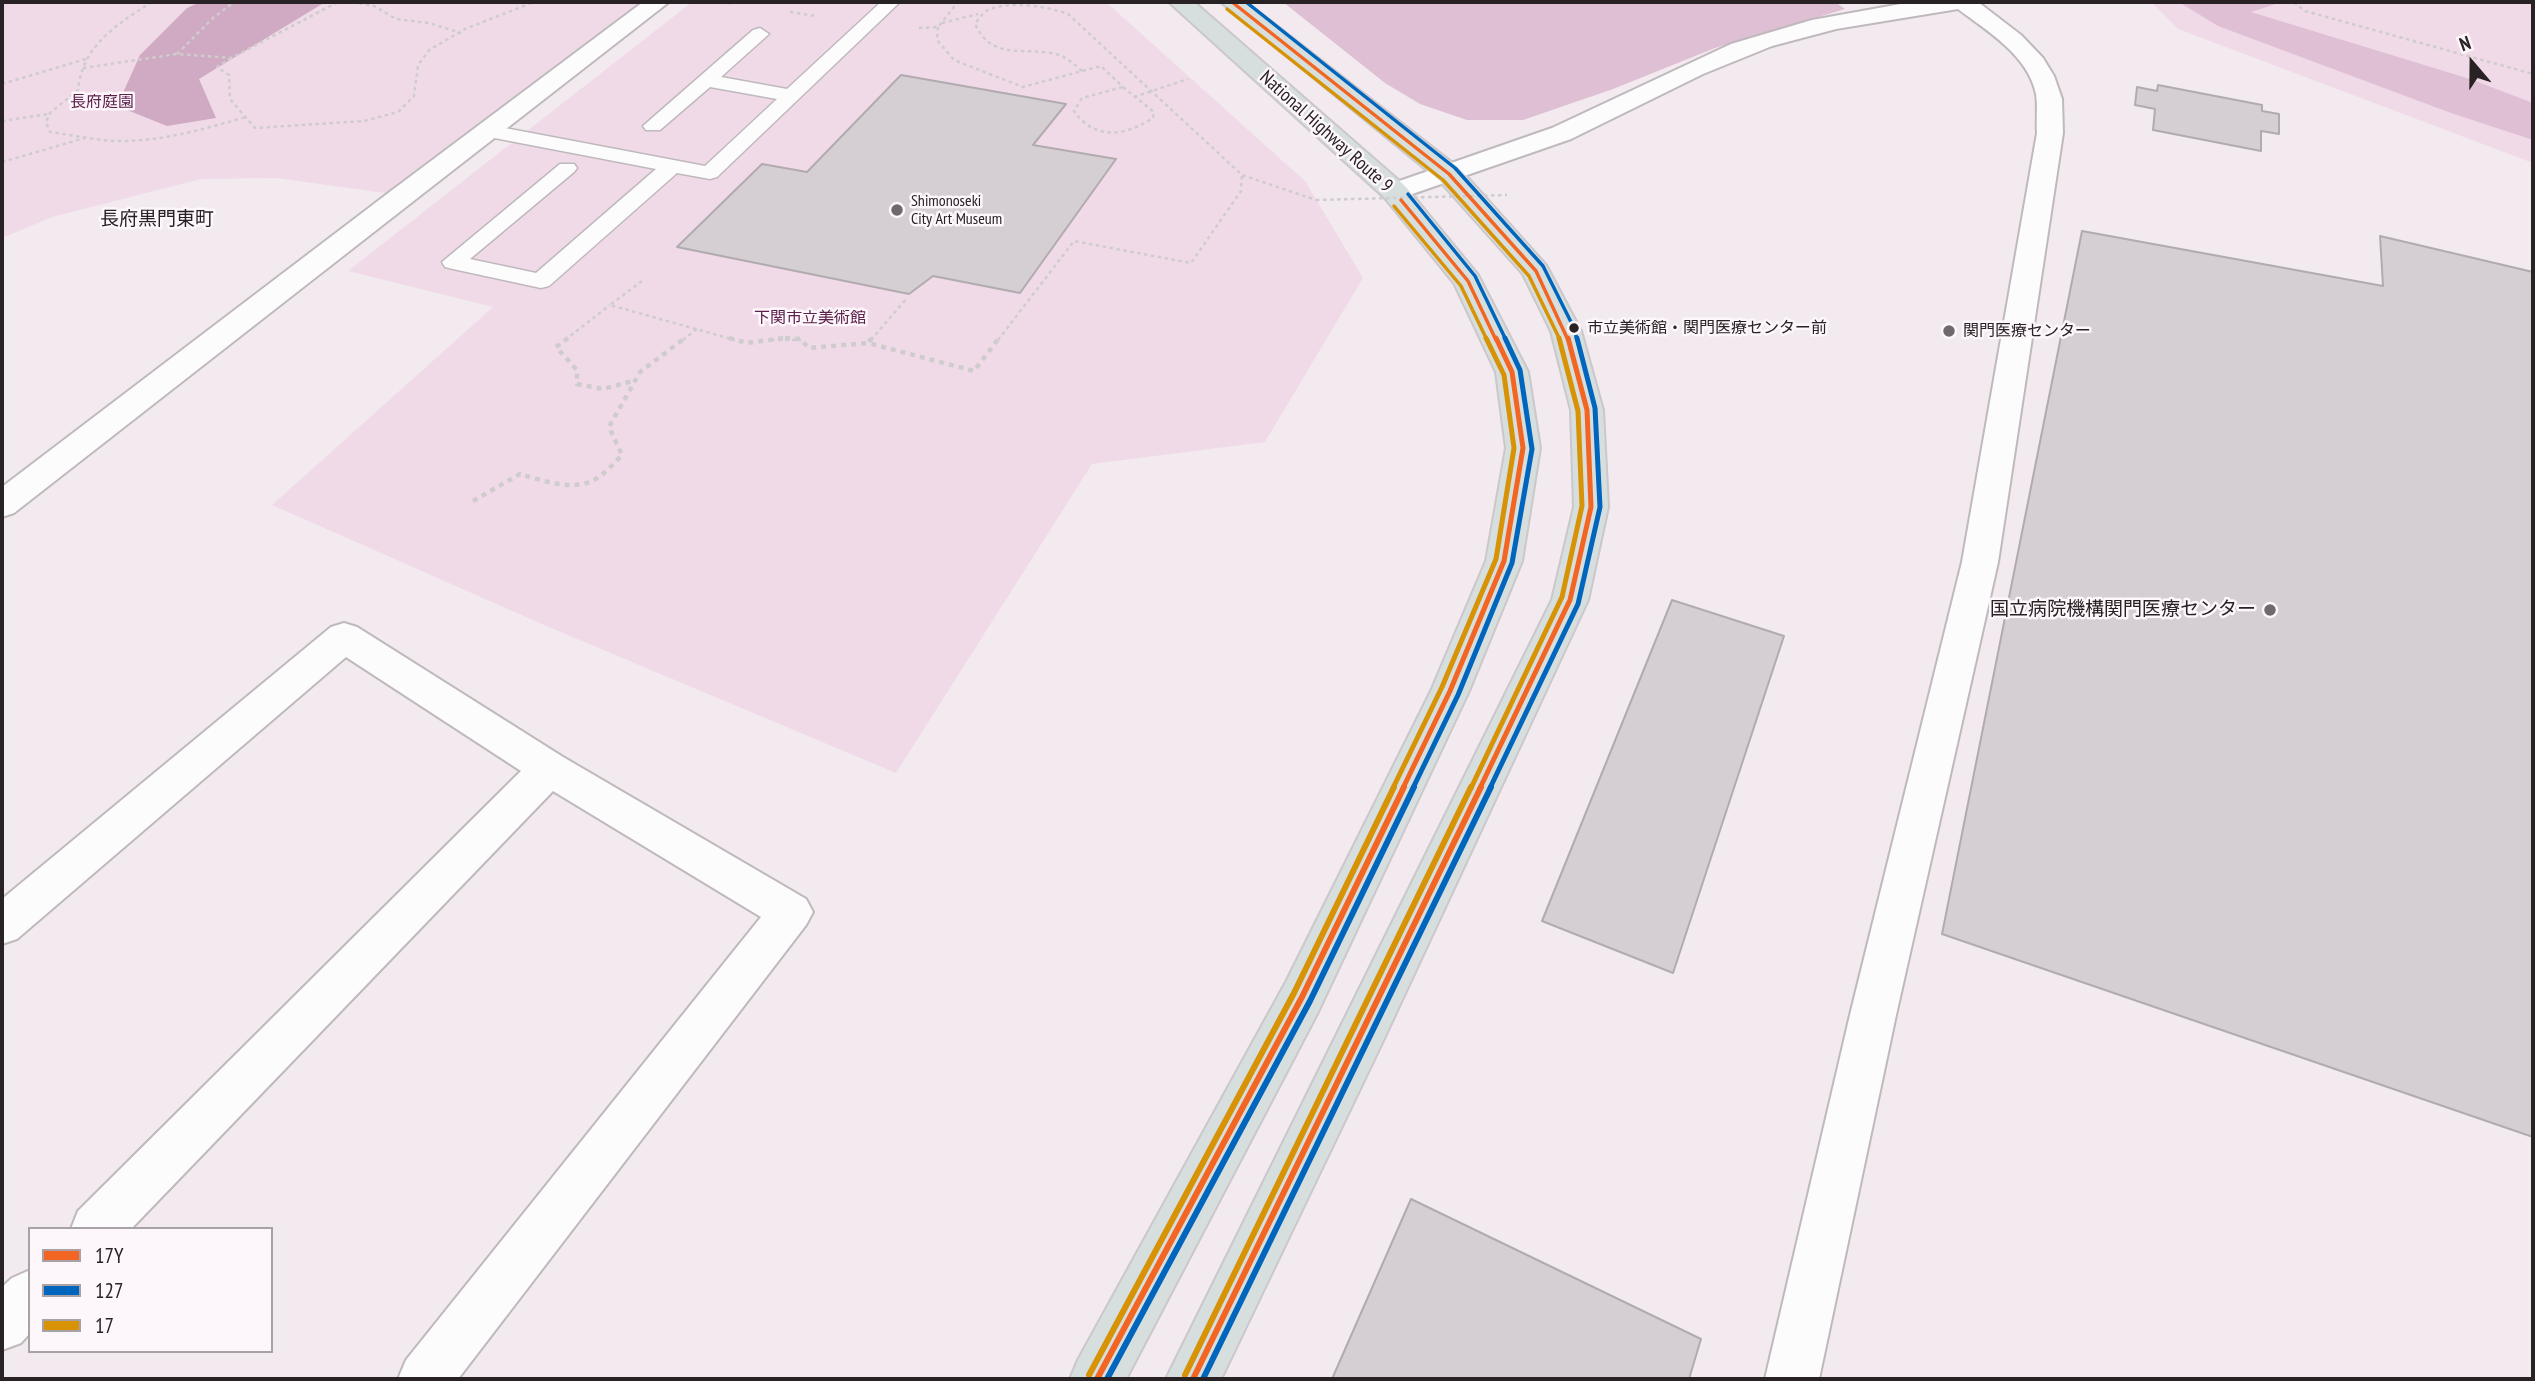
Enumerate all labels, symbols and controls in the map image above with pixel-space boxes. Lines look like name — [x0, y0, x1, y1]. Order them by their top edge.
north arrow — [2437, 28, 2507, 98]
text: N — [2456, 30, 2474, 56]
street label: National Highway Route 9 — [1255, 66, 1397, 198]
park label: 長府庭園 — [70, 92, 134, 112]
place label: Shimonoseki City Art Museum — [911, 191, 1002, 229]
marker: Shimonoseki City Art Museum — [889, 202, 905, 218]
district label: 長府黒門東町 — [100, 209, 214, 231]
park label: 下関市立美術館 — [754, 308, 866, 328]
place label: 市立美術館・関門医療センター前 — [1587, 318, 1827, 338]
marker: 市立美術館・関門医療センター前 — [1567, 321, 1581, 335]
place label: 関門医療センター — [1963, 321, 2091, 341]
marker: 関門医療センター — [1941, 323, 1957, 339]
place label: 国立病院機構関門医療センター — [1990, 599, 2256, 621]
marker: 国立病院機構関門医療センター — [2262, 602, 2278, 618]
legend — [28, 1227, 273, 1353]
text: 17Y — [95, 1242, 123, 1269]
text: 127 — [95, 1277, 123, 1304]
text: 17 — [95, 1312, 114, 1339]

